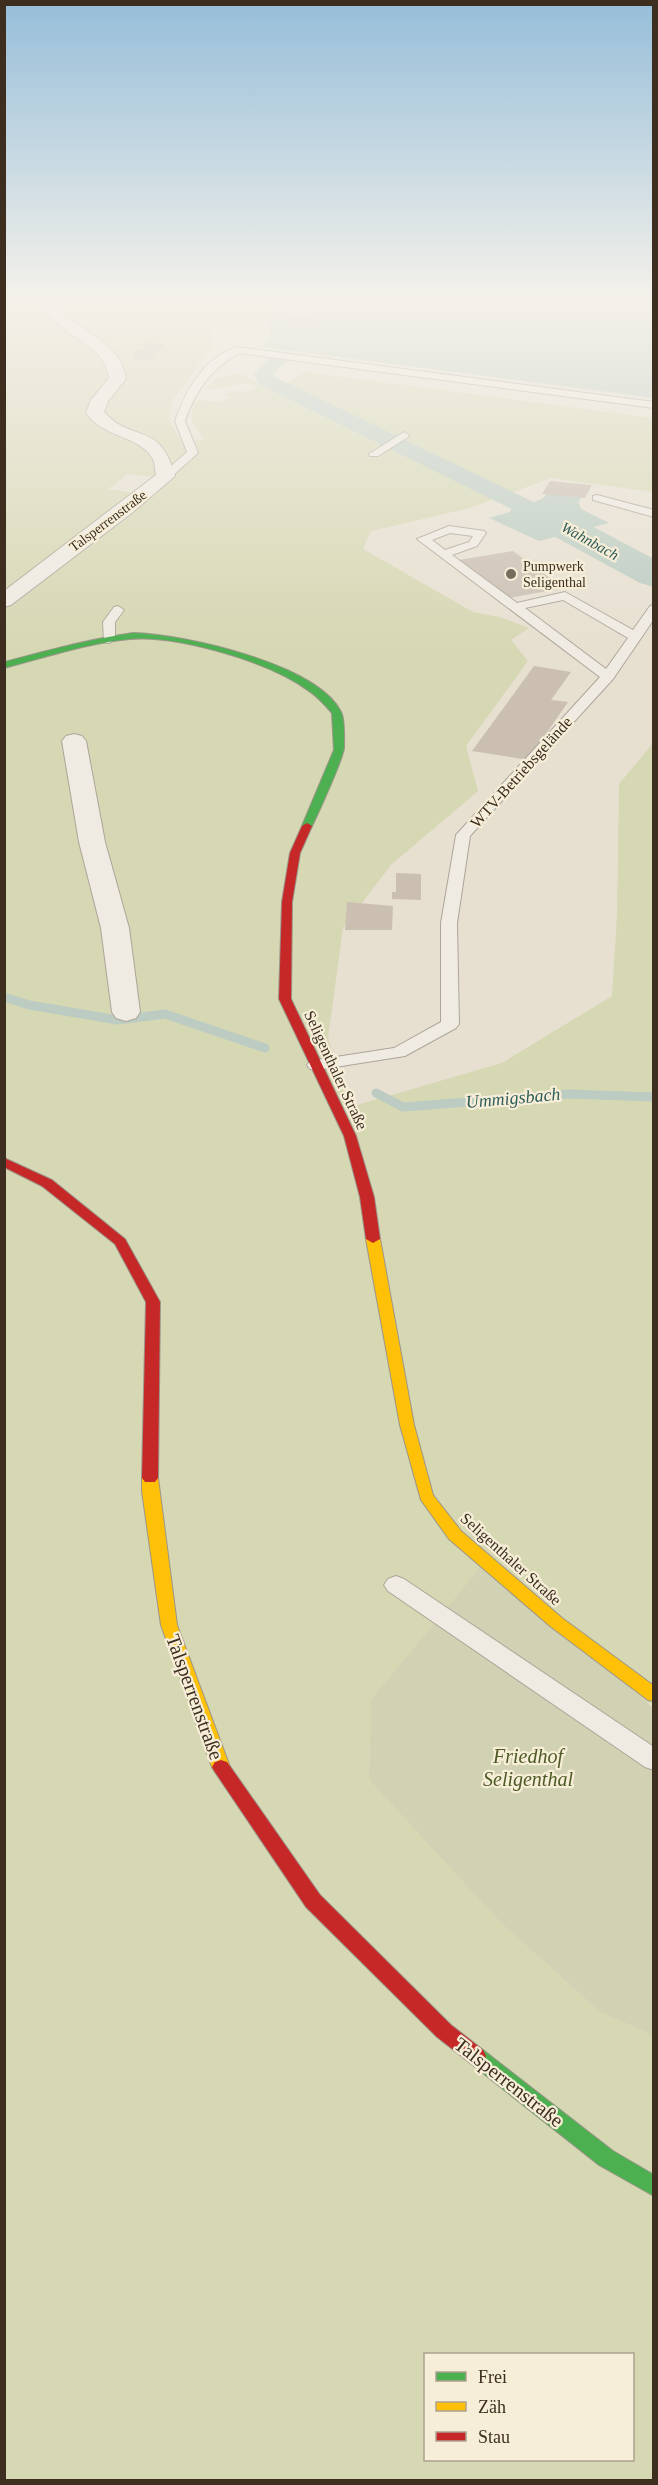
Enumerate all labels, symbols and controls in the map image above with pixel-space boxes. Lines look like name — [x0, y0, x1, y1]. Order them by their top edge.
street label: Talsperrenstraße — [67, 487, 149, 555]
water label: Wahnbach — [559, 519, 621, 563]
place label: Pumpwerk Seligenthal — [523, 559, 586, 590]
marker: Pumpwerk Seligenthal — [504, 567, 518, 581]
street label: WTV-Betriebsgelände — [467, 713, 576, 832]
street label: Seligenthaler Straße — [300, 1008, 371, 1133]
water label: Ummigsbach — [465, 1084, 561, 1112]
street label: Seligenthaler Straße — [457, 1509, 565, 1609]
street label: Talsperrenstraße — [161, 1631, 228, 1763]
park label: Friedhof Seligenthal — [483, 1745, 573, 1791]
street label: Talsperrenstraße — [450, 2033, 568, 2132]
legend — [424, 2353, 634, 2461]
text: Frei — [478, 2367, 507, 2387]
text: Zäh — [478, 2397, 506, 2417]
text: Stau — [478, 2427, 510, 2447]

